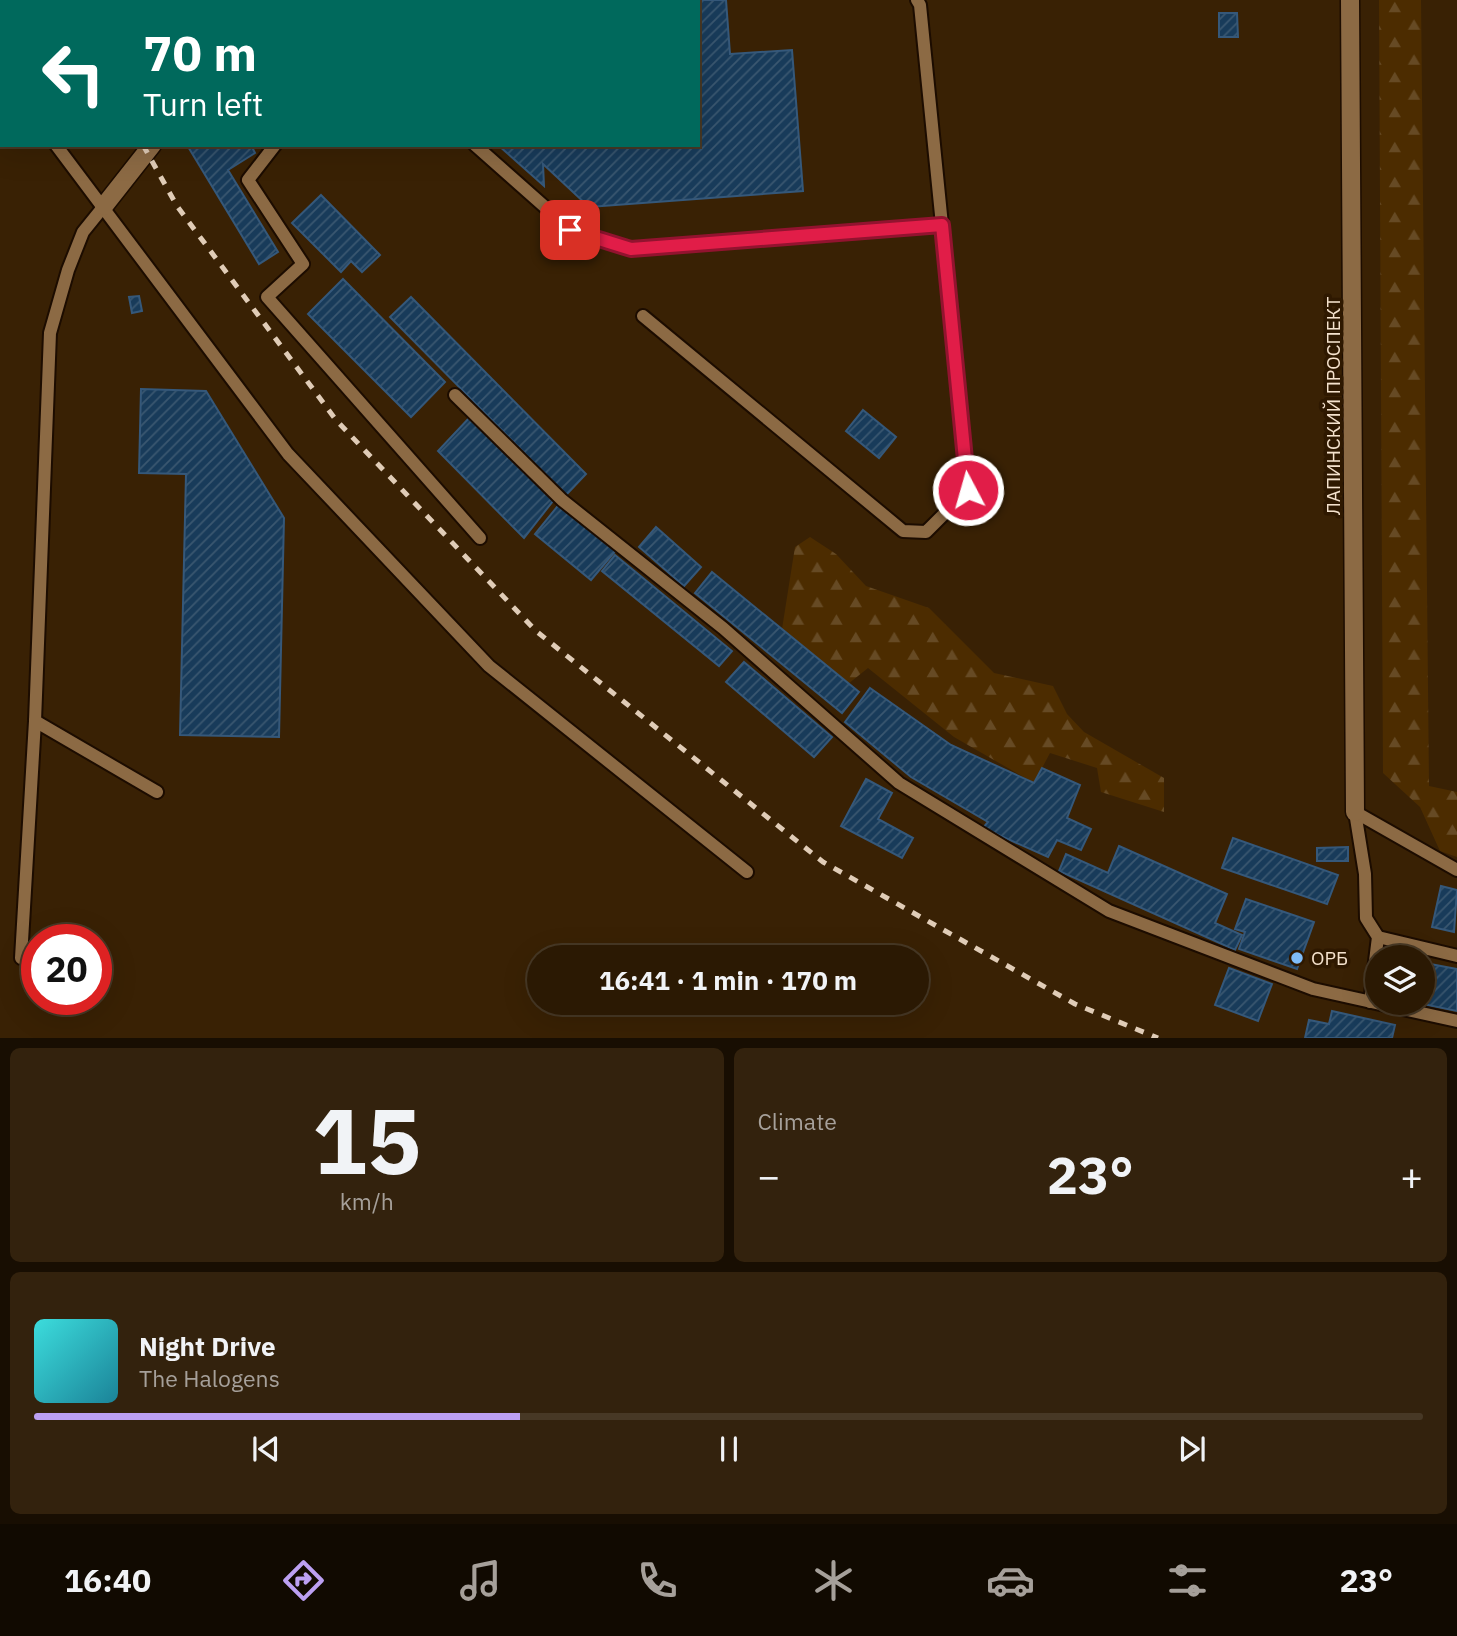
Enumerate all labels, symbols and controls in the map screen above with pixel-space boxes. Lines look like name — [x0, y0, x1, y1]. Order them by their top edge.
text: 70 m — [143, 21, 257, 84]
icon: left — [28, 28, 119, 119]
text: Turn left — [143, 83, 263, 125]
pin — [540, 200, 600, 260]
icon: arrive — [551, 211, 589, 249]
street label: ЛАПИНСКИЙ ПРОСПЕКТ — [1321, 297, 1345, 515]
position arrow — [931, 453, 1005, 527]
speed limit sign: 20 — [21, 924, 112, 1015]
map controls — [1365, 945, 1435, 1015]
button: layers — [1365, 945, 1435, 1015]
place label: ОРБ — [1311, 946, 1348, 970]
marker: ОРБ — [1289, 950, 1305, 966]
text: 16:41 · 1 min · 170 m — [599, 963, 857, 997]
text: 15 — [312, 1081, 421, 1199]
text: Climate — [758, 1106, 837, 1136]
text: 23° — [1047, 1141, 1134, 1208]
text: − — [758, 1151, 780, 1200]
text: + — [1400, 1151, 1423, 1200]
text: km/h — [340, 1186, 394, 1216]
text: Night Drive — [139, 1329, 276, 1363]
text: The Halogens — [139, 1363, 280, 1393]
icon: previous — [247, 1430, 285, 1468]
icon: pause — [710, 1430, 748, 1468]
icon: next — [1173, 1430, 1211, 1468]
icon: directions — [279, 1556, 328, 1605]
icon: music — [456, 1556, 505, 1605]
icon: phone — [633, 1556, 682, 1605]
icon: climate — [809, 1556, 858, 1605]
icon: car — [986, 1556, 1035, 1605]
icon: filters — [1163, 1556, 1212, 1605]
text: 16:40 — [64, 1559, 151, 1601]
text: 23° — [1340, 1559, 1393, 1601]

